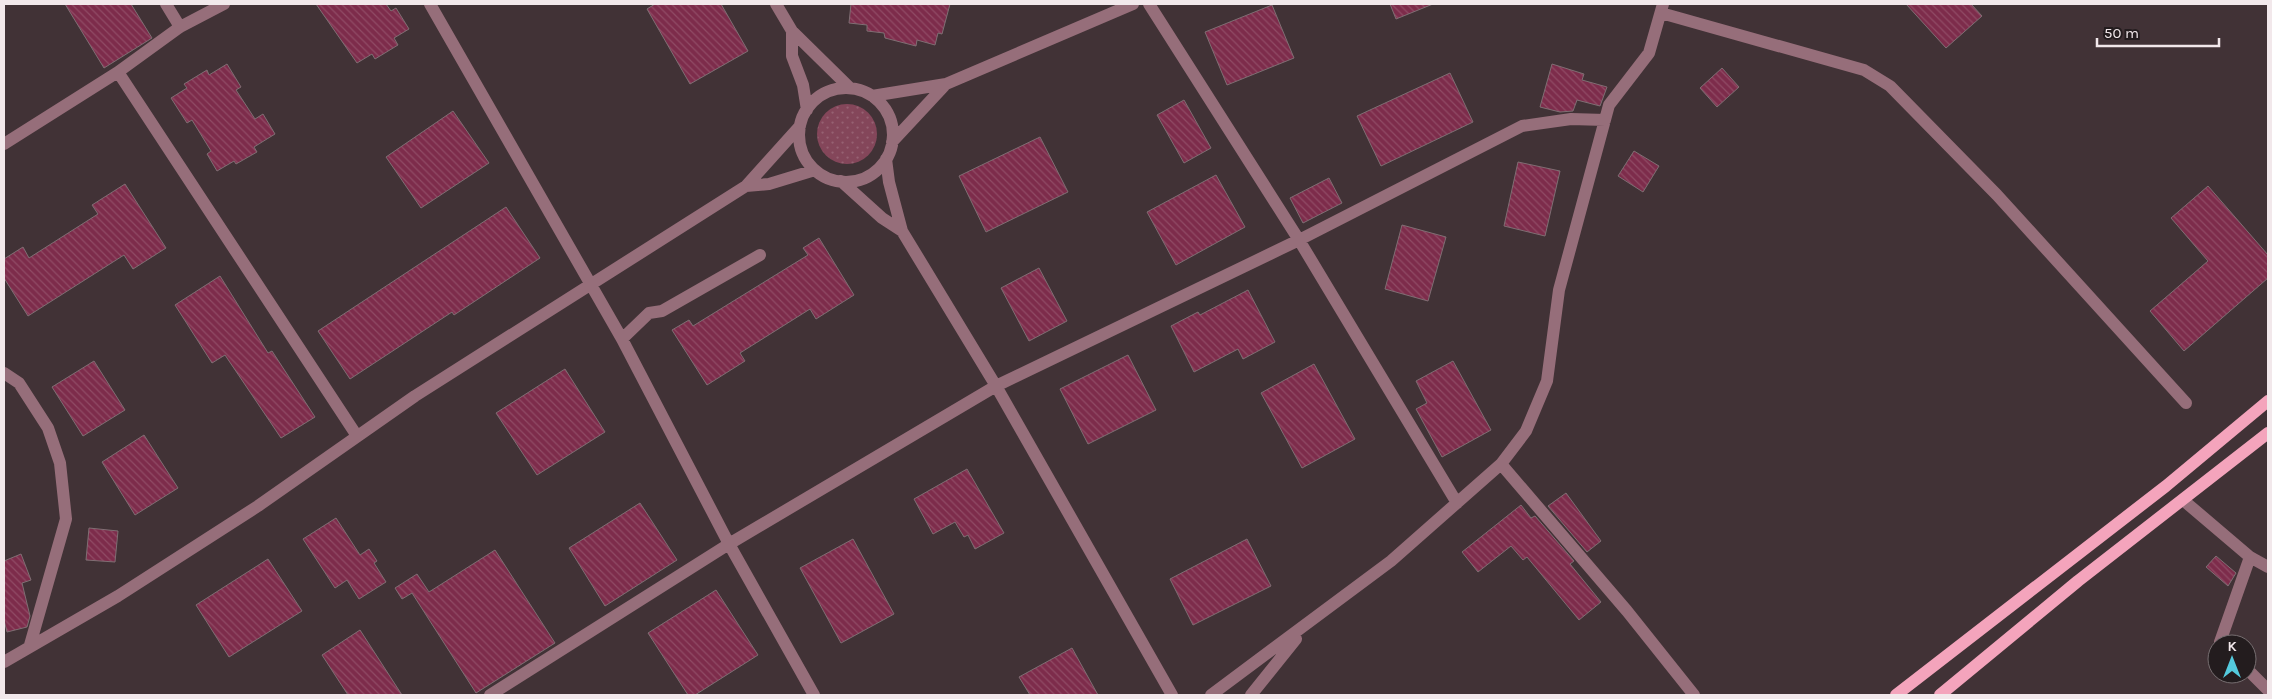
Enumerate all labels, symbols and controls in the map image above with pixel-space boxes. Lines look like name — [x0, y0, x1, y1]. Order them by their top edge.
scale bar — [2097, 15, 2220, 47]
text: 50 m — [2104, 24, 2139, 42]
north arrow — [2207, 634, 2257, 684]
text: K — [2227, 638, 2237, 655]

